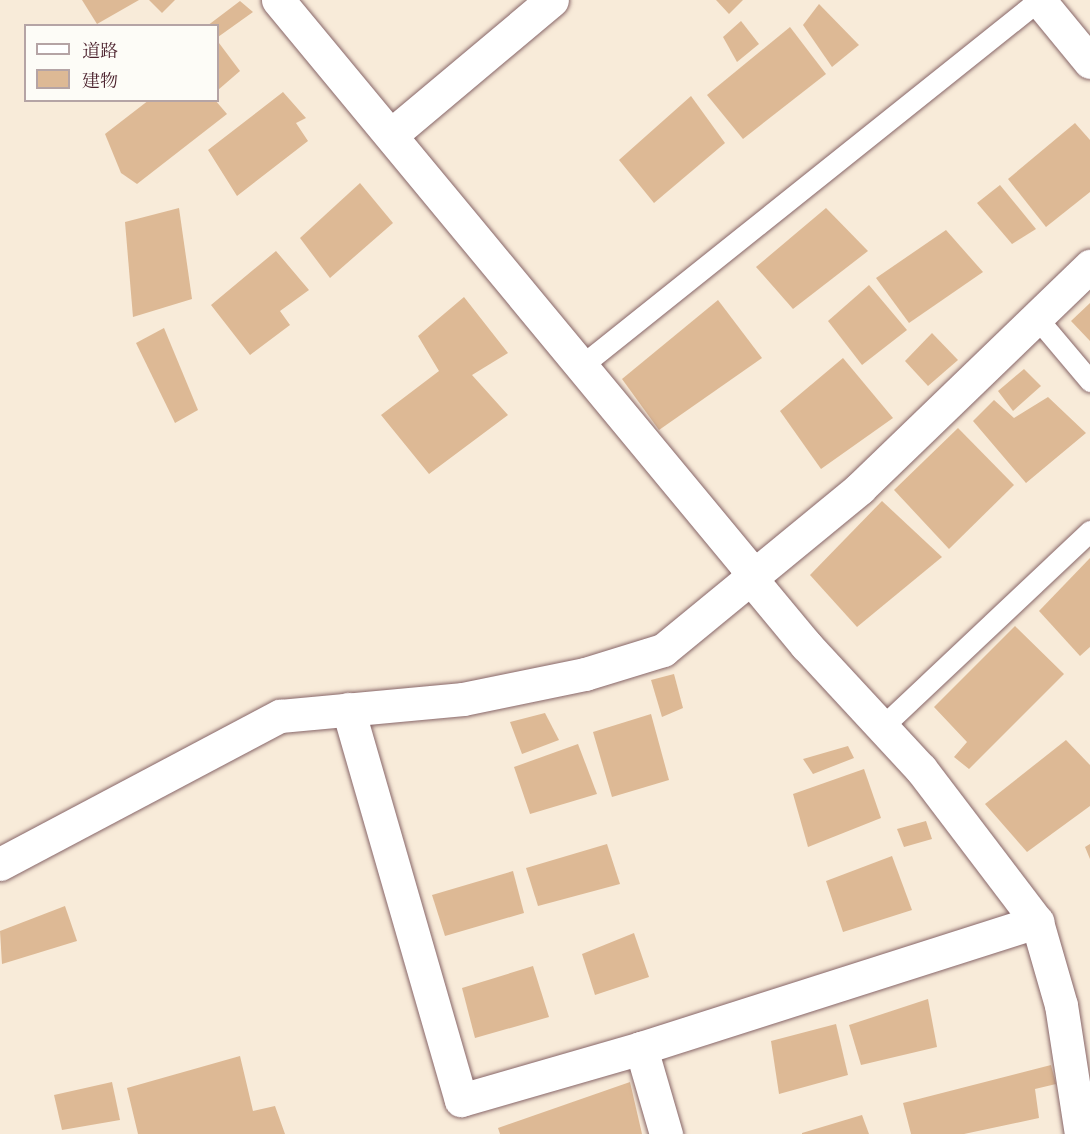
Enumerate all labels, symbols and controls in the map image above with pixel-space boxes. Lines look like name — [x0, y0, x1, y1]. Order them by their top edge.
legend — [24, 24, 219, 102]
text: 道路 — [82, 40, 118, 62]
text: 建物 — [82, 70, 118, 92]

